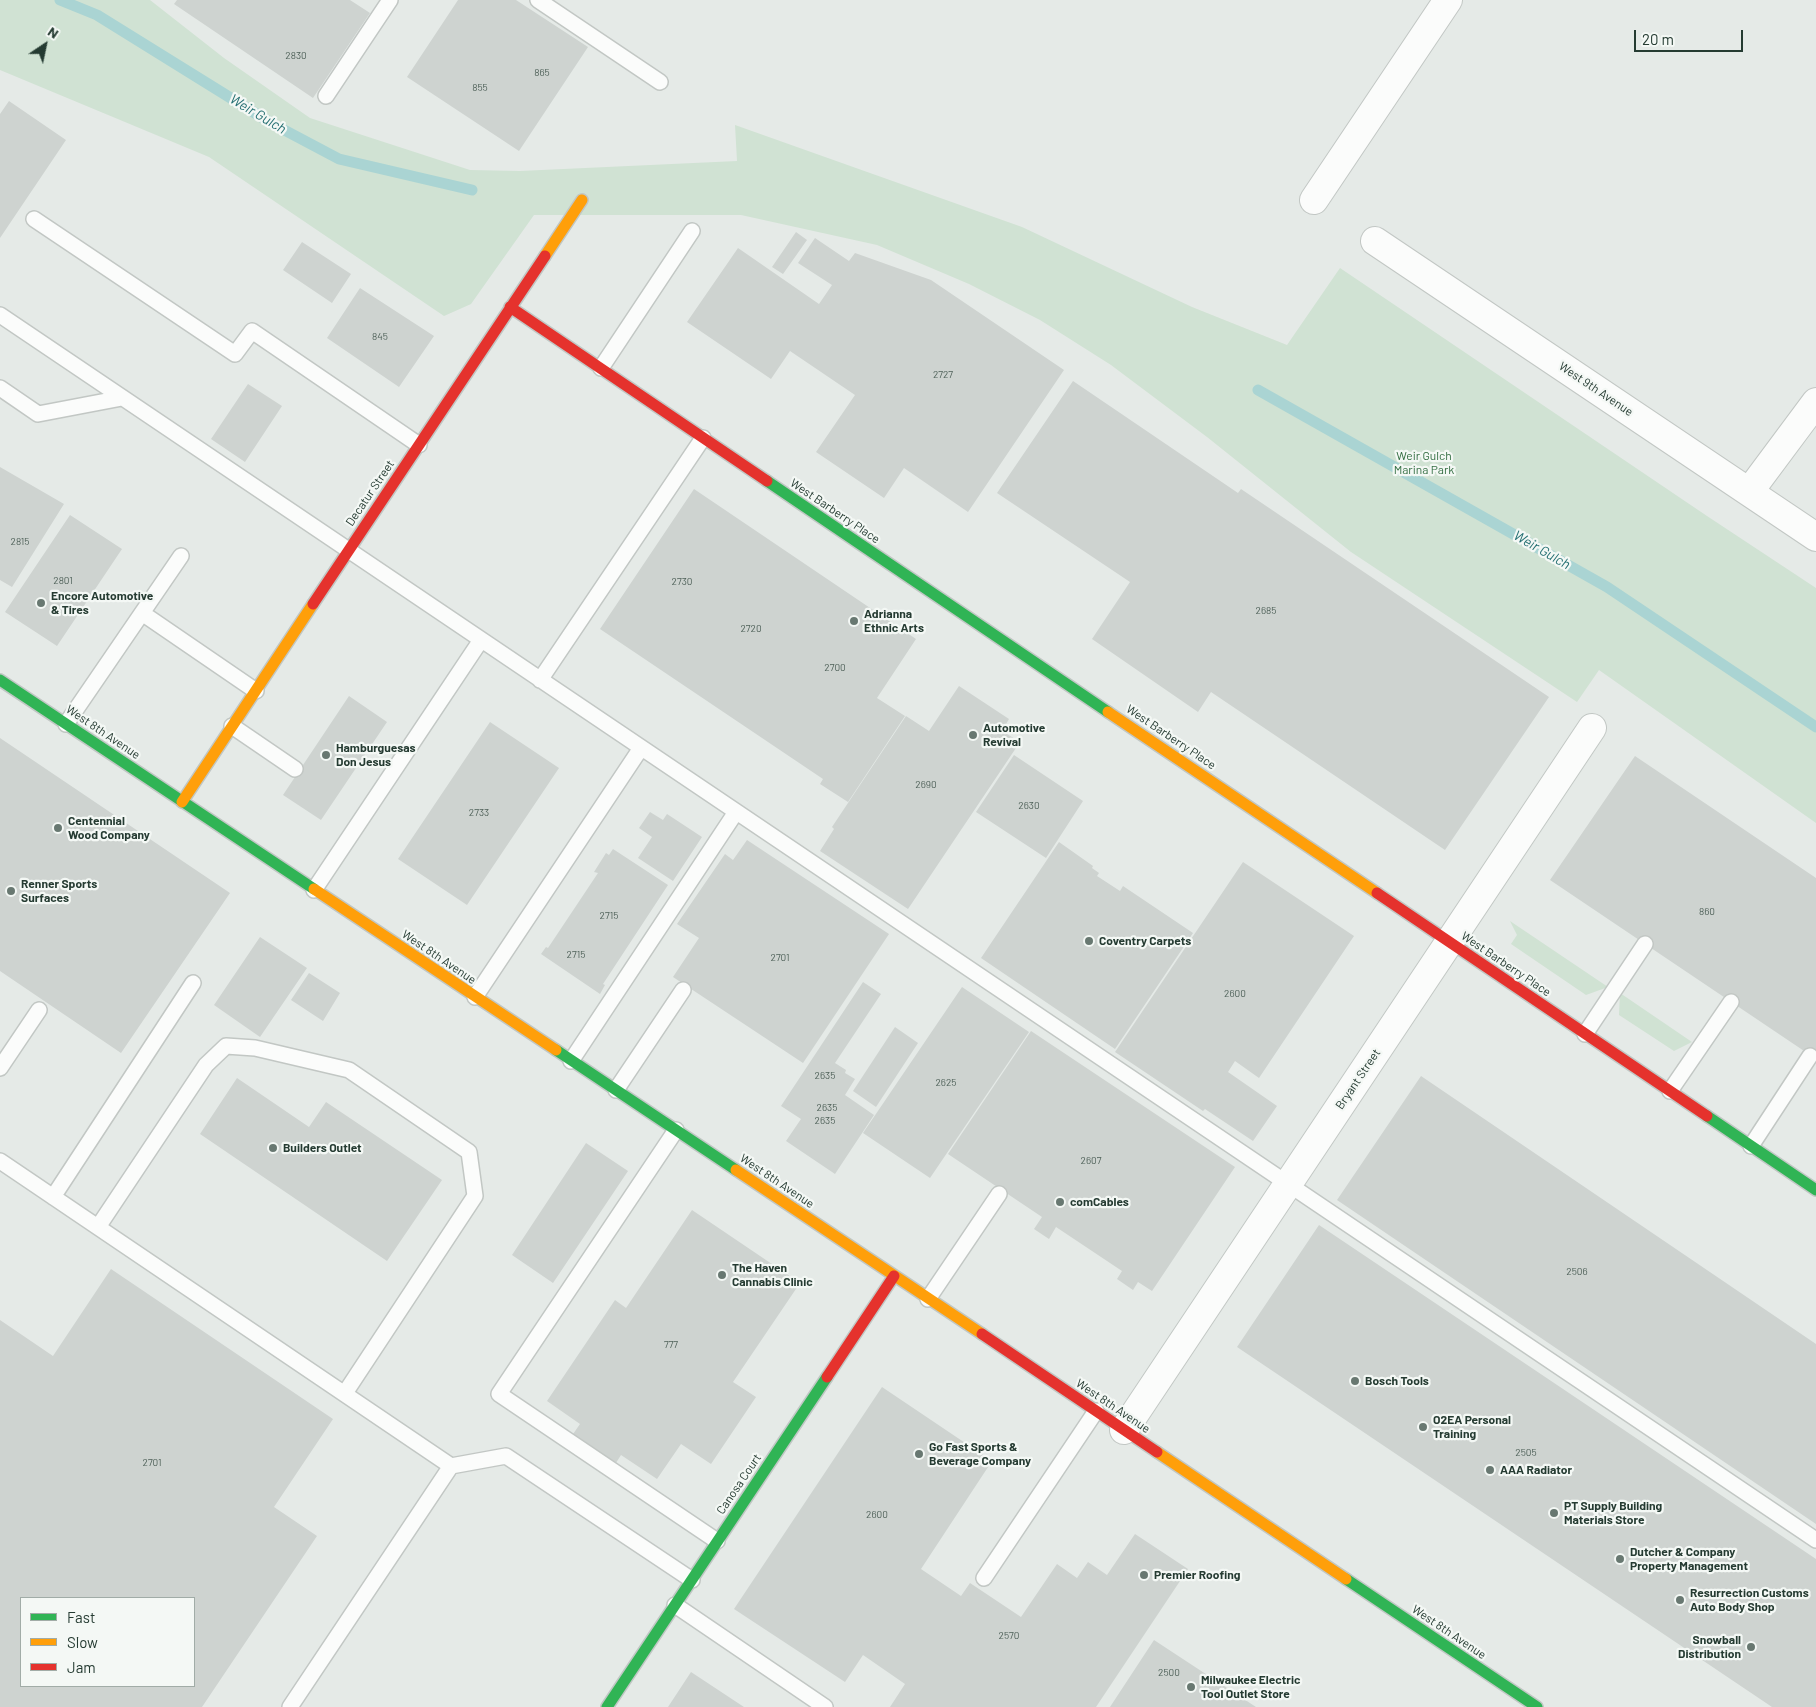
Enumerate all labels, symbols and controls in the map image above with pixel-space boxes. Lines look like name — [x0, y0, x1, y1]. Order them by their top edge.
north arrow — [20, 20, 70, 70]
scale bar — [1636, 20, 1745, 52]
text: N — [45, 22, 62, 42]
text: 20 m — [1642, 30, 1674, 48]
house number: 2830 — [285, 50, 307, 62]
house number: 865 — [534, 67, 550, 79]
house number: 855 — [472, 82, 488, 94]
water label: Weir Gulch — [227, 91, 289, 137]
house number: 845 — [372, 331, 388, 343]
street label: West 9th Avenue — [1556, 359, 1636, 419]
house number: 2727 — [933, 369, 953, 381]
park label: Weir Gulch Marina Park — [1394, 449, 1454, 477]
street label: Decatur Street — [343, 457, 397, 529]
street label: West Barberry Place — [787, 476, 883, 546]
water label: Weir Gulch — [1511, 527, 1573, 573]
house number: 2815 — [11, 536, 29, 548]
house number: 2801 — [53, 575, 73, 587]
house number: 2730 — [672, 576, 692, 588]
place label: Encore Automotive & Tires — [51, 589, 153, 617]
marker: Encore Automotive & Tires — [35, 597, 47, 609]
house number: 2685 — [1256, 605, 1276, 617]
place label: Adrianna Ethnic Arts — [864, 607, 924, 635]
marker: Adrianna Ethnic Arts — [848, 615, 860, 627]
house number: 2720 — [740, 623, 762, 635]
house number: 2700 — [824, 662, 846, 674]
street label: West 8th Avenue — [63, 702, 143, 762]
street label: West Barberry Place — [1123, 702, 1219, 772]
place label: Automotive Revival — [983, 721, 1045, 749]
marker: Automotive Revival — [967, 729, 979, 741]
place label: Hamburguesas Don Jesus — [336, 741, 416, 769]
marker: Hamburguesas Don Jesus — [320, 749, 332, 761]
house number: 2690 — [915, 779, 937, 791]
house number: 2630 — [1018, 800, 1040, 812]
house number: 2733 — [469, 807, 489, 819]
place label: Centennial Wood Company — [68, 814, 150, 842]
marker: Centennial Wood Company — [52, 822, 64, 834]
place label: Renner Sports Surfaces — [21, 877, 97, 905]
marker: Renner Sports Surfaces — [5, 885, 17, 897]
house number: 860 — [1699, 906, 1715, 918]
house number: 2715 — [600, 910, 618, 922]
street label: West 8th Avenue — [399, 927, 479, 987]
street label: West Barberry Place — [1458, 929, 1554, 999]
place label: Coventry Carpets — [1099, 934, 1191, 948]
marker: Coventry Carpets — [1083, 935, 1095, 947]
house number: 2715 — [567, 949, 585, 961]
house number: 2701 — [771, 952, 789, 964]
house number: 2600 — [1224, 988, 1246, 1000]
street label: Bryant Street — [1333, 1046, 1383, 1112]
house number: 2635 — [815, 1070, 835, 1082]
house number: 2625 — [935, 1077, 957, 1089]
house number: 2635 — [817, 1102, 837, 1114]
house number: 2635 — [815, 1115, 835, 1127]
place label: Builders Outlet — [283, 1141, 362, 1155]
marker: Builders Outlet — [267, 1142, 279, 1154]
street label: West 8th Avenue — [737, 1151, 817, 1211]
house number: 2607 — [1081, 1155, 1101, 1167]
place label: comCables — [1070, 1195, 1129, 1209]
marker: comCables — [1054, 1196, 1066, 1208]
place label: The Haven Cannabis Clinic — [732, 1261, 813, 1289]
house number: 2506 — [1566, 1266, 1588, 1278]
marker: The Haven Cannabis Clinic — [716, 1269, 728, 1281]
house number: 777 — [664, 1339, 678, 1351]
place label: Bosch Tools — [1365, 1374, 1429, 1388]
marker: Bosch Tools — [1349, 1375, 1361, 1387]
street label: West 8th Avenue — [1073, 1376, 1153, 1436]
place label: O2EA Personal Training — [1433, 1413, 1511, 1441]
marker: O2EA Personal Training — [1417, 1421, 1429, 1433]
place label: Go Fast Sports & Beverage Company — [929, 1440, 1031, 1468]
house number: 2505 — [1515, 1447, 1537, 1459]
marker: Go Fast Sports & Beverage Company — [913, 1448, 925, 1460]
street label: Canosa Court — [714, 1451, 764, 1517]
house number: 2701 — [143, 1457, 161, 1469]
place label: AAA Radiator — [1500, 1463, 1572, 1477]
marker: AAA Radiator — [1484, 1464, 1496, 1476]
place label: PT Supply Building Materials Store — [1564, 1499, 1662, 1527]
marker: PT Supply Building Materials Store — [1548, 1507, 1560, 1519]
house number: 2600 — [866, 1509, 888, 1521]
place label: Dutcher & Company Property Management — [1630, 1545, 1748, 1573]
marker: Dutcher & Company Property Management — [1614, 1553, 1626, 1565]
place label: Premier Roofing — [1154, 1568, 1240, 1582]
marker: Premier Roofing — [1138, 1569, 1150, 1581]
place label: Resurrection Customs Auto Body Shop — [1690, 1586, 1809, 1614]
marker: Resurrection Customs Auto Body Shop — [1674, 1594, 1686, 1606]
legend — [20, 1597, 195, 1687]
street label: West 8th Avenue — [1409, 1602, 1489, 1662]
text: Fast — [67, 1608, 95, 1626]
house number: 2570 — [999, 1630, 1019, 1642]
text: Slow — [67, 1633, 98, 1651]
place label: Snowball Distribution — [1678, 1633, 1741, 1661]
marker: Snowball Distribution — [1745, 1641, 1757, 1653]
text: Jam — [67, 1658, 96, 1676]
house number: 2500 — [1158, 1667, 1180, 1679]
place label: Milwaukee Electric Tool Outlet Store — [1201, 1673, 1300, 1701]
marker: Milwaukee Electric Tool Outlet Store — [1185, 1681, 1197, 1693]

